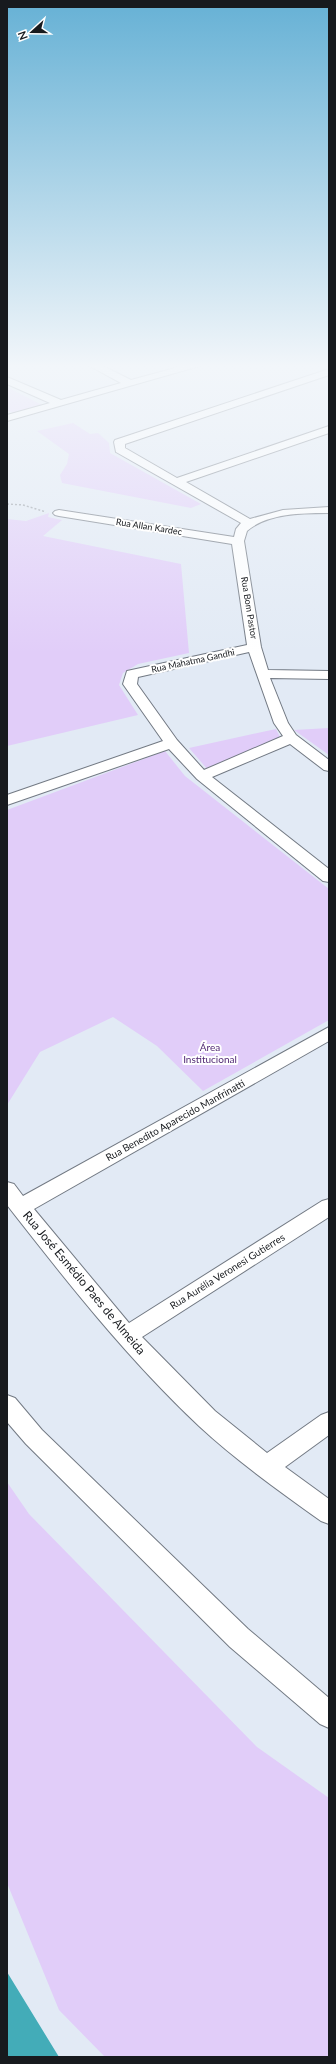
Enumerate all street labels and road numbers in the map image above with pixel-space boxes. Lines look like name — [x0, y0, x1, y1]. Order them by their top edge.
street label: Rua Allan Kardec — [115, 516, 184, 537]
street label: Rua Bom Pastor — [239, 576, 260, 641]
street label: Rua Mahatma Gandhi — [150, 646, 236, 675]
street label: Rua Benedito Aparecido Manfrinatti — [103, 1077, 247, 1163]
street label: Rua José Esmédio Paes de Almeida — [20, 1208, 149, 1357]
street label: Rua Aurélia Veronesi Gutierres — [167, 1231, 287, 1311]

